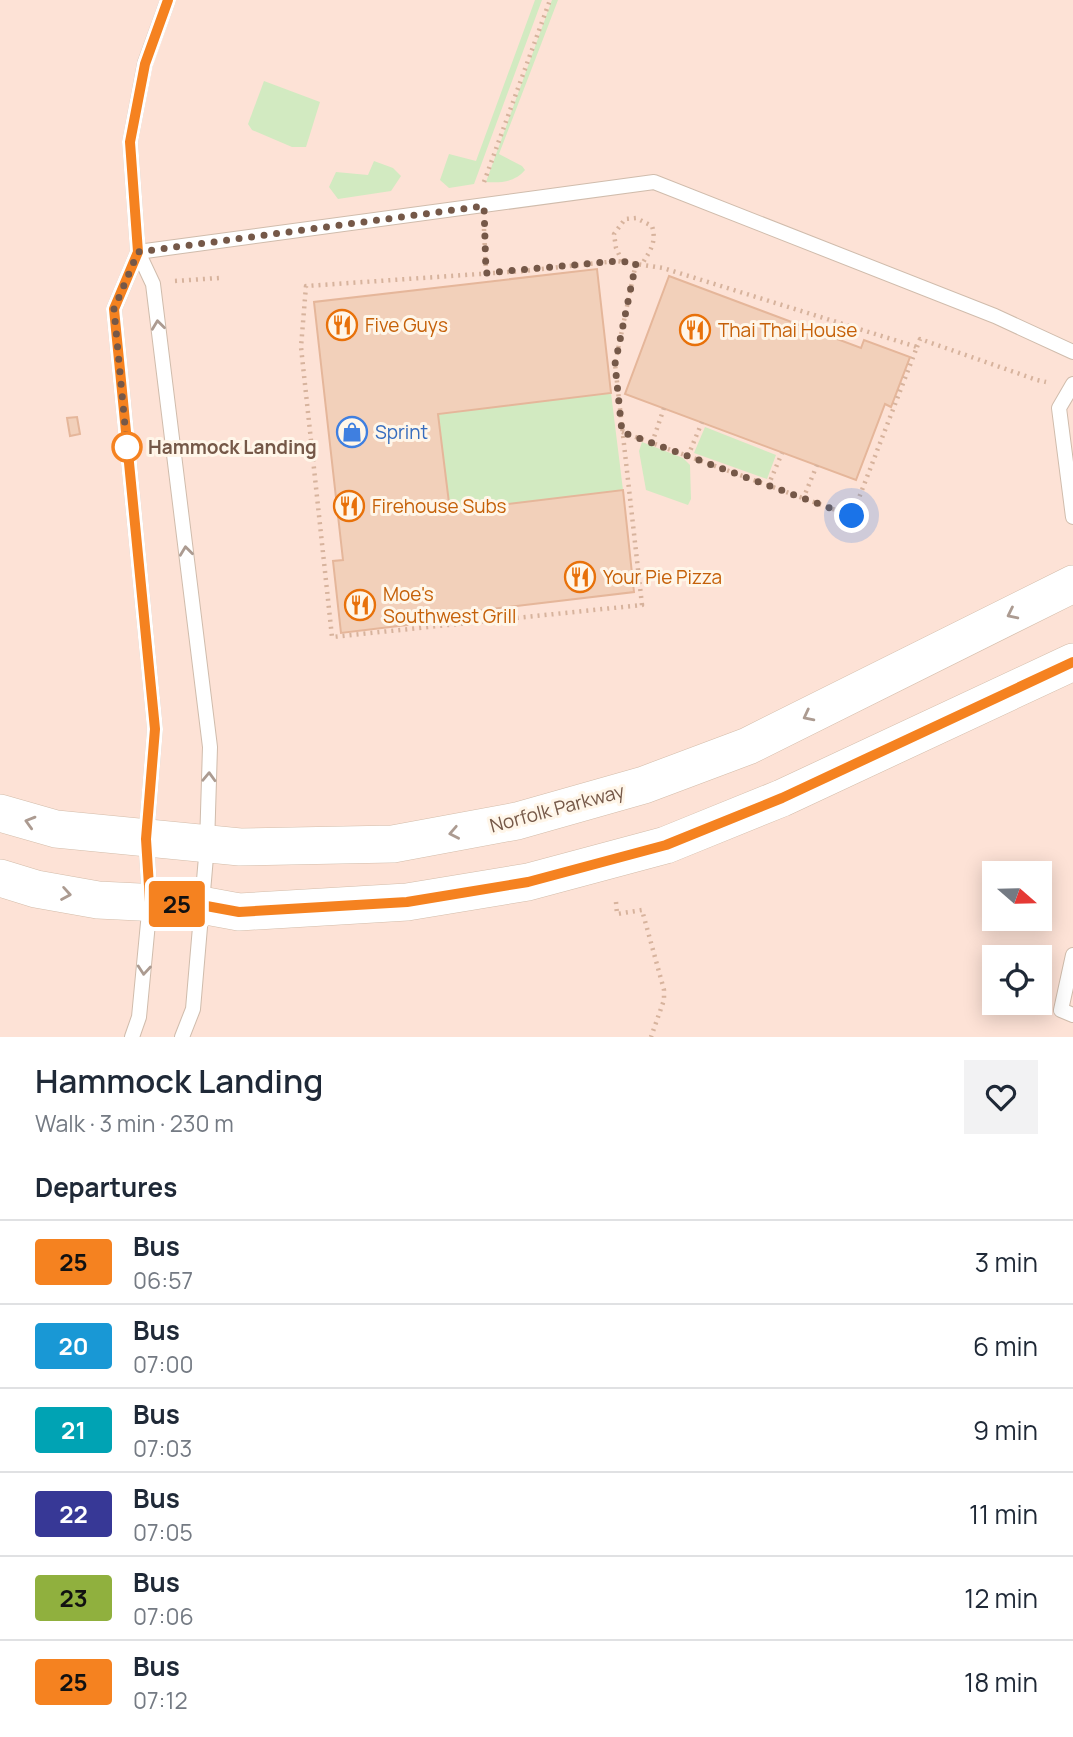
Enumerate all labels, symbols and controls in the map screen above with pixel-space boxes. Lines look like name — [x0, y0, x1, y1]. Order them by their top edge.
restaurant icon: Five Guys — [325, 308, 359, 342]
place label: Five Guys — [365, 312, 448, 338]
restaurant icon: Thai Thai House — [678, 313, 712, 347]
place label: Thai Thai House — [718, 317, 857, 343]
one-way arrow — [151, 319, 166, 331]
shop icon: Sprint — [335, 415, 369, 449]
place label: Sprint — [375, 419, 428, 445]
marker: Hammock Landing — [112, 432, 142, 462]
place label: Hammock Landing — [148, 434, 317, 460]
restaurant icon: Firehouse Subs — [332, 489, 366, 523]
place label: Firehouse Subs — [372, 493, 507, 519]
your location — [834, 498, 869, 533]
one-way arrow — [178, 545, 193, 557]
restaurant icon: Your Pie Pizza — [563, 560, 597, 594]
place label: Your Pie Pizza — [603, 564, 722, 590]
place label: Moe's Southwest Grill — [383, 581, 516, 629]
restaurant icon: Moe's Southwest Grill — [343, 588, 377, 622]
one-way arrow — [1007, 606, 1019, 620]
one-way arrow — [803, 707, 815, 721]
one-way arrow — [201, 771, 217, 782]
street label: Norfolk Parkway — [487, 778, 627, 838]
one-way arrow — [25, 815, 37, 830]
one-way arrow — [448, 825, 460, 840]
north arrow — [982, 861, 1052, 931]
map controls — [982, 861, 1052, 1015]
line badge: 25 — [146, 881, 208, 927]
one-way arrow — [60, 886, 72, 901]
text: 25 — [163, 887, 191, 920]
button: locate — [982, 945, 1052, 1015]
one-way arrow — [137, 965, 152, 976]
text: Hammock Landing — [35, 1058, 323, 1103]
button: heart — [964, 1060, 1038, 1134]
text: Walk · 3 min · 230 m — [35, 1107, 234, 1139]
text: Departures — [35, 1169, 177, 1205]
text: Bus — [133, 1228, 180, 1264]
text: 3 min — [975, 1244, 1038, 1280]
text: 25 — [59, 1245, 88, 1278]
text: 06:57 — [133, 1264, 193, 1296]
text: Bus — [133, 1312, 180, 1348]
text: 6 min — [973, 1328, 1038, 1364]
text: 20 — [58, 1329, 89, 1362]
text: 07:00 — [133, 1348, 194, 1380]
text: Bus — [133, 1396, 180, 1432]
text: 9 min — [973, 1412, 1038, 1448]
text: 21 — [61, 1413, 86, 1446]
text: 07:03 — [133, 1432, 192, 1464]
text: Bus — [133, 1480, 180, 1516]
text: 11 min — [969, 1496, 1038, 1532]
text: 22 — [59, 1497, 88, 1530]
text: 07:05 — [133, 1516, 193, 1548]
text: Bus — [133, 1564, 180, 1600]
text: 12 min — [964, 1580, 1038, 1616]
text: 23 — [59, 1581, 88, 1614]
text: 07:06 — [133, 1600, 194, 1632]
text: Bus — [133, 1648, 180, 1684]
text: 18 min — [964, 1664, 1038, 1700]
text: 25 — [59, 1665, 88, 1698]
text: 07:12 — [133, 1684, 188, 1716]

